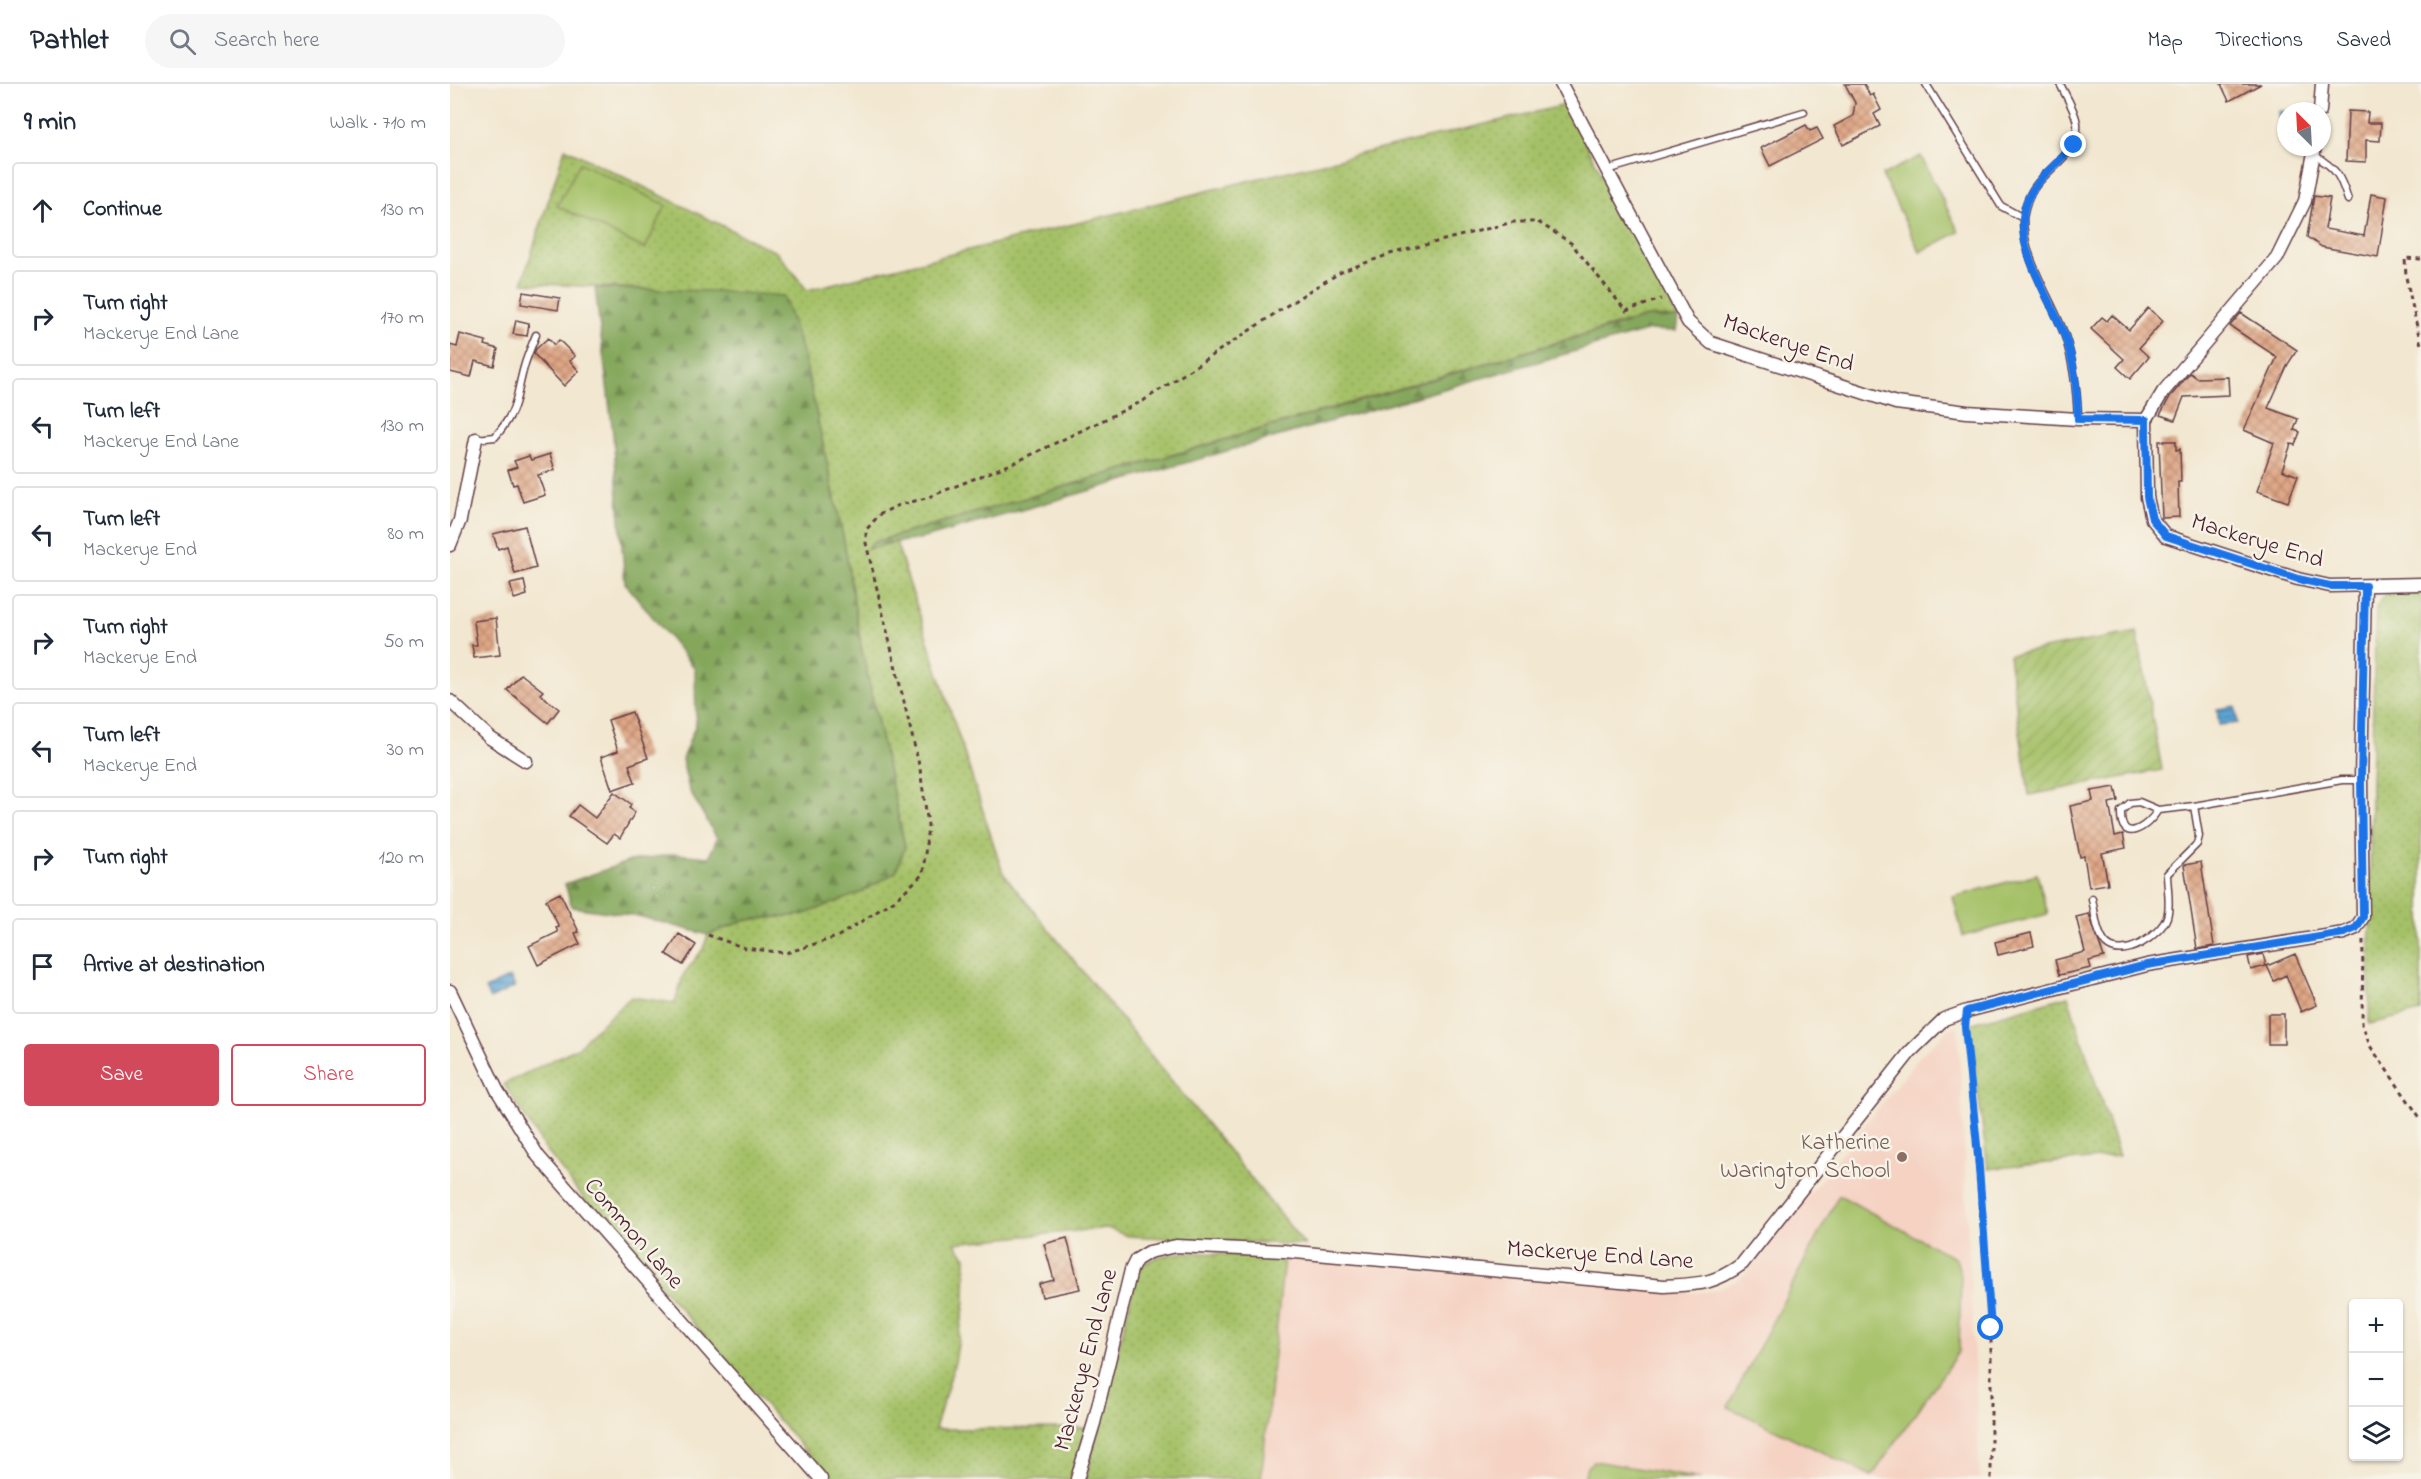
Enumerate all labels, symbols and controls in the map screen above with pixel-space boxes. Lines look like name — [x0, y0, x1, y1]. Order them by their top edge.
search box — [145, 14, 565, 68]
text: Pathlet — [30, 21, 109, 62]
icon: search — [166, 25, 199, 58]
text: Search here — [214, 25, 319, 57]
text: Map — [2147, 26, 2183, 56]
text: Directions — [2216, 26, 2303, 56]
text: Saved — [2336, 26, 2391, 56]
north arrow — [2277, 102, 2331, 156]
text: 9 min — [24, 104, 76, 142]
text: Walk · 710 m — [330, 109, 426, 138]
route end — [2060, 131, 2086, 157]
icon: ahead — [26, 194, 59, 227]
text: Continue — [83, 194, 162, 226]
text: 130 m — [380, 196, 424, 225]
text: Turn right — [83, 288, 168, 320]
icon: right — [26, 302, 59, 335]
text: 170 m — [380, 304, 424, 333]
street label: Mackerye End — [1717, 305, 1859, 384]
text: Mackerye End Lane — [83, 320, 239, 349]
text: Turn left — [83, 396, 160, 428]
icon: left — [26, 410, 59, 443]
text: 130 m — [380, 412, 424, 441]
text: Mackerye End Lane — [83, 428, 239, 457]
text: Turn left — [83, 504, 160, 536]
street label: Mackerye End — [2186, 505, 2328, 580]
icon: left — [26, 518, 59, 551]
text: 80 m — [387, 520, 424, 549]
text: Mackerye End — [83, 536, 197, 565]
text: Turn right — [83, 612, 168, 644]
icon: right — [26, 626, 59, 659]
text: 50 m — [383, 628, 424, 657]
text: Mackerye End — [83, 644, 197, 673]
text: Turn left — [83, 720, 160, 752]
icon: left — [26, 734, 59, 767]
text: 30 m — [387, 736, 424, 765]
text: Mackerye End — [83, 752, 197, 781]
icon: right — [26, 842, 59, 875]
text: Turn right — [83, 842, 168, 874]
text: 120 m — [379, 844, 424, 873]
icon: arrive — [26, 950, 59, 983]
text: Arrive at destination — [83, 950, 265, 982]
button: Save — [24, 1044, 219, 1106]
button: Share — [231, 1044, 426, 1106]
place label: Katherine Warington School — [1720, 1126, 1890, 1189]
marker: Katherine Warington School — [1895, 1150, 1909, 1164]
street label: Common Lane — [575, 1171, 692, 1298]
street label: Mackerye End Lane — [1505, 1232, 1695, 1281]
street label: Mackerye End Lane — [1046, 1265, 1129, 1455]
map controls — [2349, 1299, 2403, 1461]
button: + — [2349, 1299, 2403, 1353]
route start — [1977, 1314, 2003, 1340]
button: − — [2349, 1353, 2403, 1407]
button: layers — [2349, 1407, 2403, 1461]

